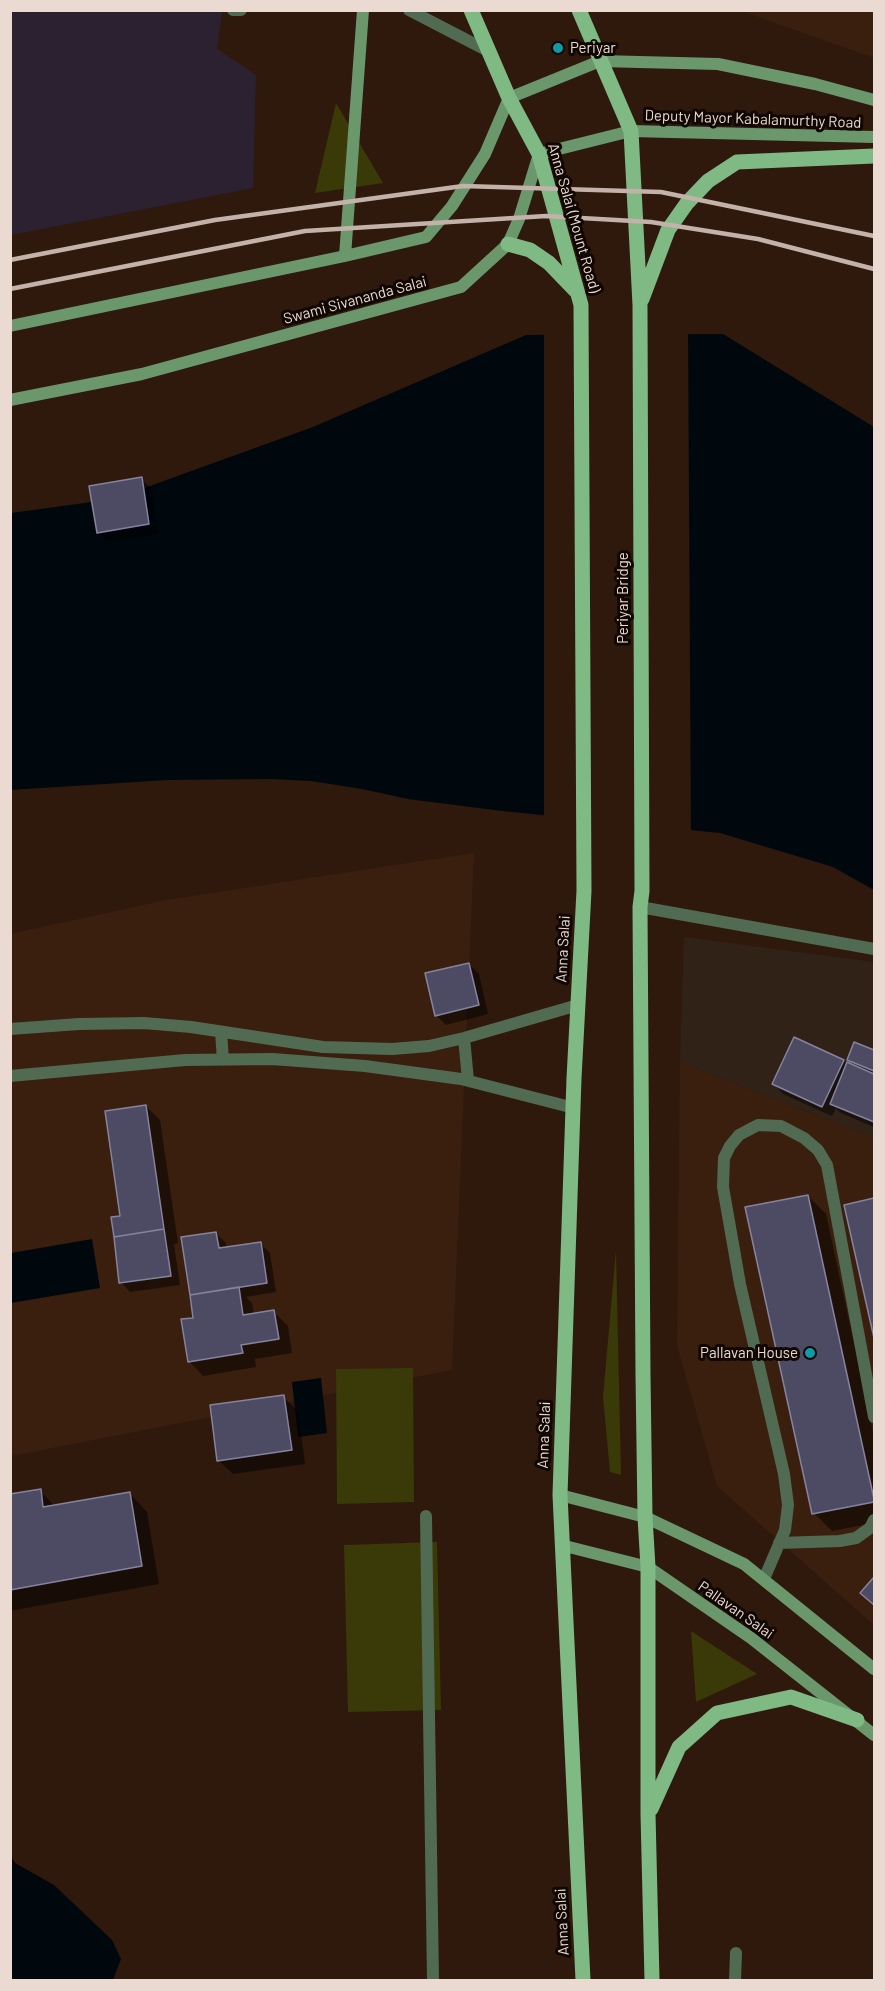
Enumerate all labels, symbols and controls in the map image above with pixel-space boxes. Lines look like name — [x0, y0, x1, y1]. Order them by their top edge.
place label: Periyar — [570, 39, 616, 57]
marker: Periyar — [551, 41, 565, 55]
street label: Deputy Mayor Kabalamurthy Road — [644, 106, 862, 132]
street label: Anna Salai (Mount Road) — [544, 141, 604, 295]
street label: Swami Sivananda Salai — [281, 272, 429, 328]
street label: Periyar Bridge — [614, 552, 632, 644]
street label: Anna Salai — [552, 915, 574, 983]
place label: Pallavan House — [700, 1344, 798, 1362]
marker: Pallavan House — [803, 1346, 817, 1360]
street label: Anna Salai — [534, 1401, 554, 1469]
street label: Pallavan Salai — [695, 1577, 777, 1643]
street label: Anna Salai — [551, 1888, 573, 1956]

